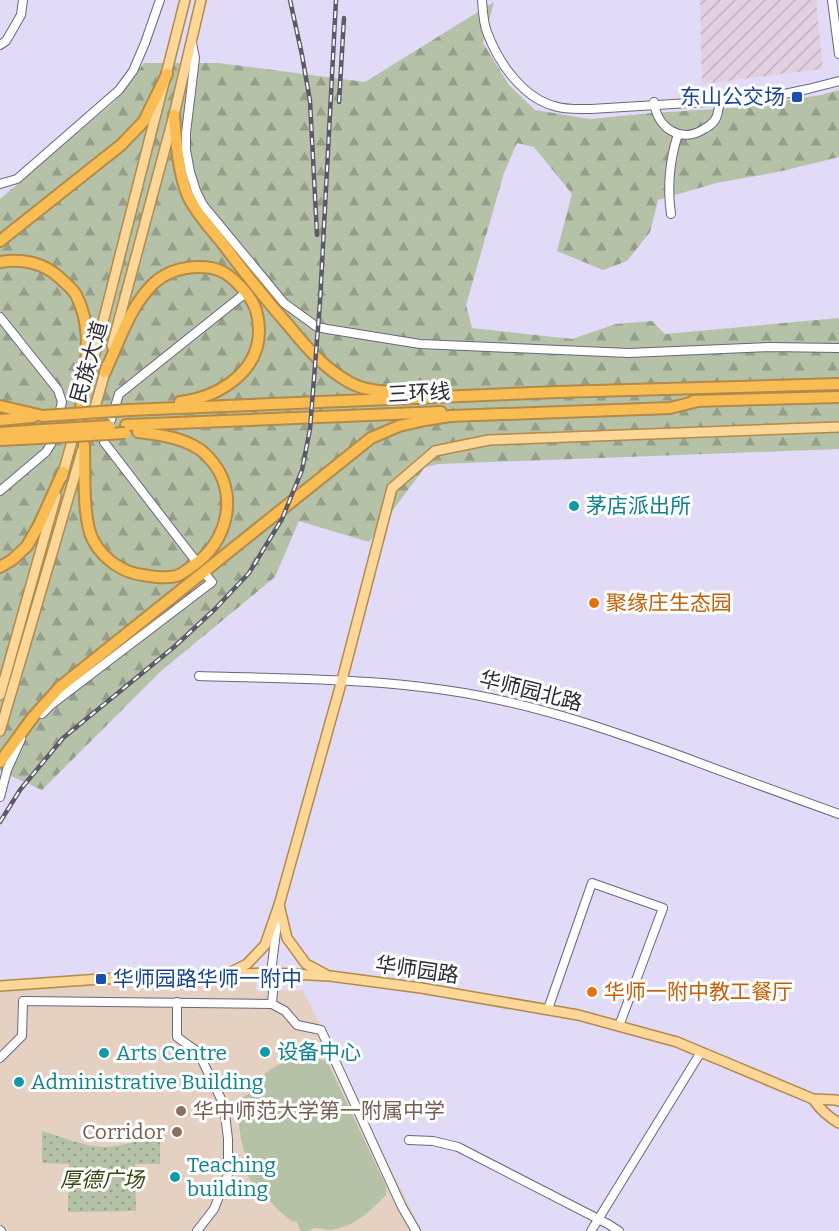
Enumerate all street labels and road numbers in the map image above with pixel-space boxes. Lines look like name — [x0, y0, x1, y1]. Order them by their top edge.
street label: 民族大道 — [65, 318, 113, 406]
street label: 三环线 — [387, 378, 451, 408]
street label: 华师园北路 — [477, 666, 585, 716]
street label: 华师园路 — [374, 951, 460, 989]

